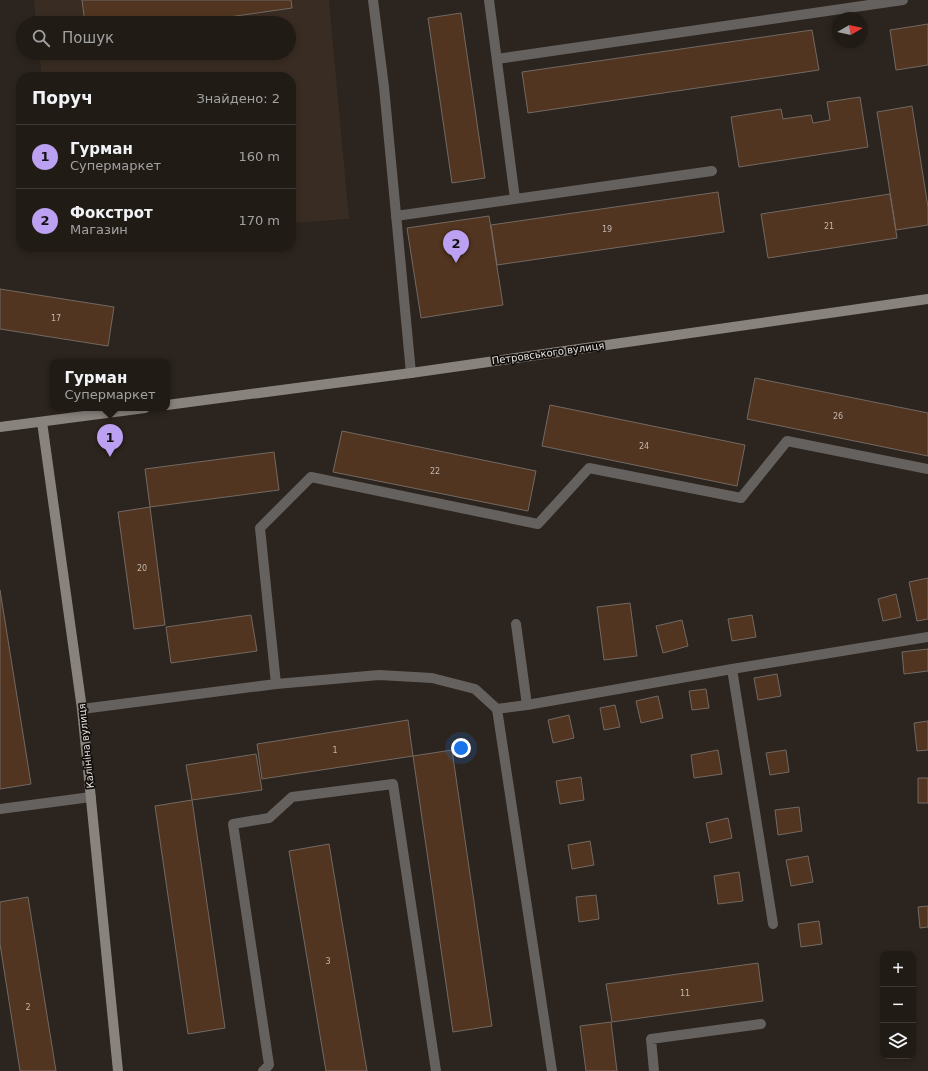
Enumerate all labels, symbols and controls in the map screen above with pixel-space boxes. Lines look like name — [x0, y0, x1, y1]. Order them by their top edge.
north arrow — [832, 12, 868, 48]
search box — [16, 16, 296, 60]
icon: search — [30, 27, 52, 49]
text: Пошук — [62, 29, 114, 47]
text: Поруч — [32, 88, 93, 108]
text: Знайдено: 2 — [197, 91, 280, 106]
text: Гурман — [70, 140, 133, 158]
text: 1 — [40, 149, 50, 164]
text: 160 m — [238, 149, 280, 164]
text: Супермаркет — [70, 158, 161, 173]
text: Фокстрот — [70, 204, 153, 222]
text: 2 — [40, 213, 50, 228]
text: 170 m — [238, 213, 280, 228]
text: Магазин — [70, 222, 128, 237]
house number: 21 — [824, 222, 834, 231]
house number: 19 — [602, 225, 612, 234]
pin: 2 — [443, 230, 469, 263]
house number: 17 — [51, 314, 61, 323]
street label: Петровського вулиця — [491, 340, 605, 366]
popup — [50, 359, 170, 411]
text: Гурман — [65, 369, 127, 387]
text: Супермаркет — [65, 387, 155, 402]
house number: 26 — [833, 412, 843, 421]
pin: 1 — [97, 424, 123, 457]
house number: 24 — [639, 442, 649, 451]
house number: 22 — [430, 467, 440, 476]
house number: 20 — [137, 564, 147, 573]
street label: Калініна вулиця — [76, 703, 96, 789]
your location — [451, 738, 471, 758]
house number: 1 — [332, 746, 338, 755]
map controls — [880, 951, 916, 1059]
button: + — [880, 951, 916, 987]
house number: 3 — [325, 957, 331, 966]
button: − — [880, 987, 916, 1023]
house number: 11 — [680, 989, 690, 998]
house number: 2 — [25, 1003, 31, 1012]
button: layers — [880, 1023, 916, 1059]

